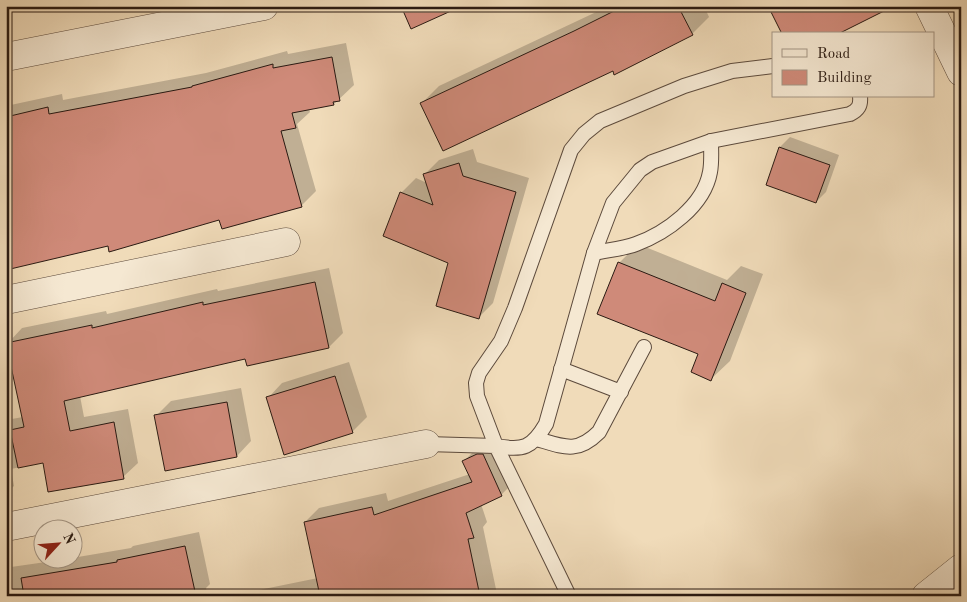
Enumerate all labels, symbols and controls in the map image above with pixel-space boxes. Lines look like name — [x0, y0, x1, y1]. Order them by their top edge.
legend — [772, 32, 934, 98]
text: Road — [817, 47, 851, 62]
text: Building — [817, 71, 872, 86]
north arrow — [32, 520, 82, 570]
text: N — [60, 531, 78, 547]

